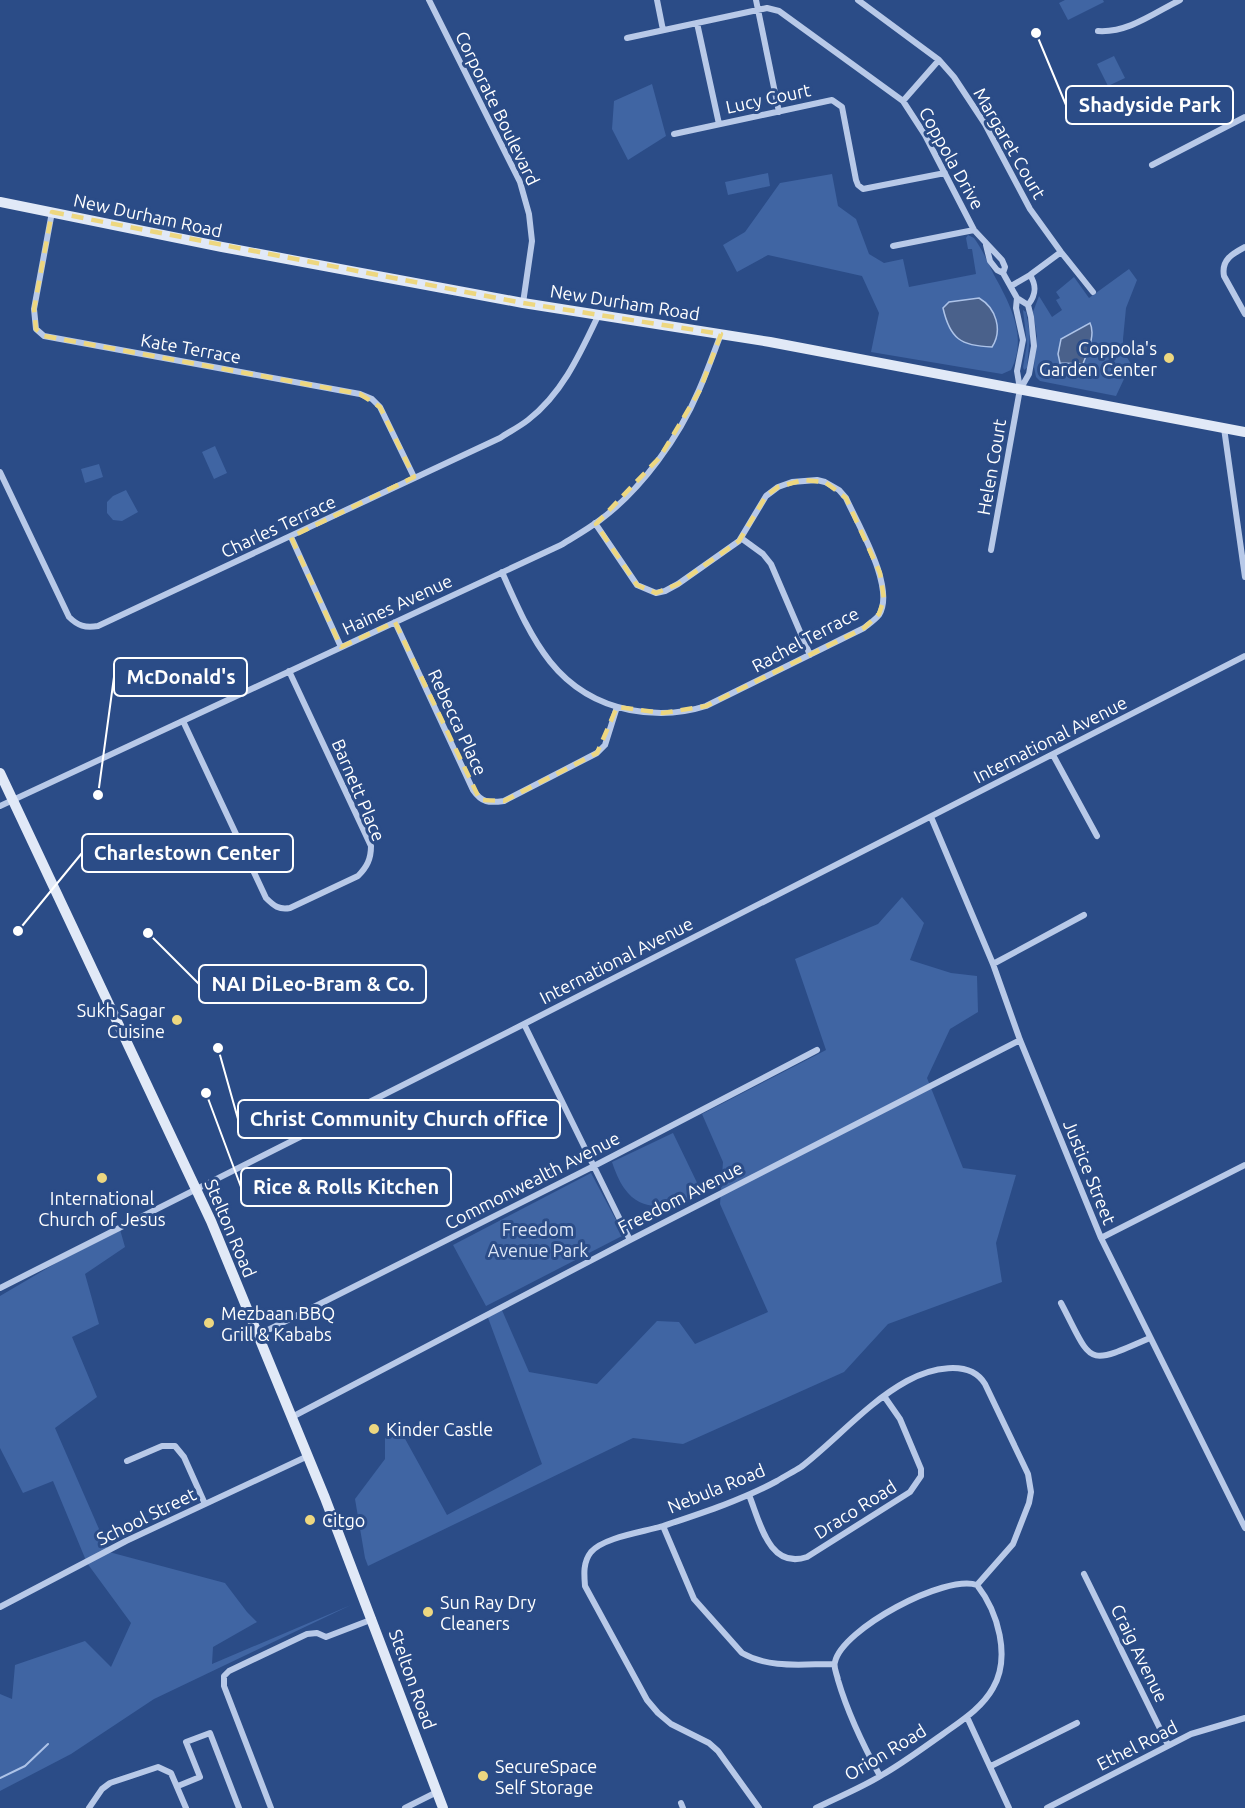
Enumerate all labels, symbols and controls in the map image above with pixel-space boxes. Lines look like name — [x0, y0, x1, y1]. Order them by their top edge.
street label: Corporate Boulevard — [452, 28, 544, 188]
street label: Lucy Court — [724, 79, 812, 117]
street label: Margaret Court — [970, 84, 1050, 202]
callout: Shadyside Park — [1066, 86, 1233, 124]
text: Shadyside Park — [1079, 93, 1221, 116]
street label: Coppola Drive — [916, 103, 988, 213]
street label: New Durham Road — [72, 189, 224, 241]
street label: New Durham Road — [549, 280, 701, 324]
street label: Kate Terrace — [139, 329, 243, 367]
place label: Coppola's Garden Center — [1039, 338, 1157, 379]
marker: Coppola's Garden Center — [1162, 351, 1176, 365]
street label: Helen Court — [973, 417, 1009, 517]
street label: Charles Terrace — [217, 491, 339, 561]
street label: Haines Avenue — [339, 570, 455, 638]
street label: Rachel Terrace — [748, 602, 862, 676]
callout: McDonald's — [114, 658, 247, 696]
text: McDonald's — [126, 665, 236, 688]
street label: Rebecca Place — [425, 666, 491, 778]
street label: International Avenue — [970, 692, 1130, 786]
street label: Barnett Place — [328, 736, 390, 844]
callout: Charlestown Center — [82, 834, 293, 872]
text: Charlestown Center — [94, 841, 281, 864]
street label: International Avenue — [536, 913, 696, 1007]
callout: NAI DiLeo-Bram & Co. — [199, 965, 426, 1003]
text: NAI DiLeo-Bram & Co. — [212, 972, 415, 995]
place label: Sukh Sagar Cuisine — [77, 1000, 165, 1041]
marker: Sukh Sagar Cuisine — [170, 1013, 184, 1027]
callout: Christ Community Church office — [238, 1100, 560, 1138]
text: Christ Community Church office — [250, 1107, 548, 1130]
street label: Justice Street — [1060, 1117, 1120, 1227]
street label: Commonwealth Avenue — [441, 1127, 623, 1233]
street label: Freedom Avenue — [614, 1157, 746, 1237]
callout: Rice & Rolls Kitchen — [241, 1168, 451, 1206]
marker: International Church of Jesus — [95, 1171, 109, 1185]
text: Rice & Rolls Kitchen — [253, 1175, 439, 1198]
street label: Stelton Road — [201, 1176, 261, 1280]
place label: International Church of Jesus — [38, 1188, 166, 1229]
park label: Freedom Avenue Park — [488, 1219, 588, 1260]
place label: Mezbaan BBQ Grill & Kababs — [221, 1303, 335, 1344]
marker: Mezbaan BBQ Grill & Kababs — [202, 1316, 216, 1330]
place label: Kinder Castle — [386, 1419, 493, 1439]
marker: Kinder Castle — [367, 1422, 381, 1436]
street label: Nebula Road — [664, 1459, 768, 1517]
street label: Draco Road — [810, 1476, 900, 1542]
street label: School Street — [93, 1483, 199, 1549]
place label: Citgo — [322, 1510, 365, 1530]
marker: Citgo — [303, 1513, 317, 1527]
place label: Sun Ray Dry Cleaners — [440, 1592, 536, 1633]
street label: Craig Avenue — [1108, 1601, 1172, 1705]
marker: Sun Ray Dry Cleaners — [421, 1605, 435, 1619]
street label: Stelton Road — [386, 1626, 440, 1732]
street label: Ethel Road — [1093, 1716, 1181, 1774]
street label: Orion Road — [841, 1720, 929, 1784]
place label: SecureSpace Self Storage — [495, 1756, 597, 1797]
marker: SecureSpace Self Storage — [476, 1769, 490, 1783]

